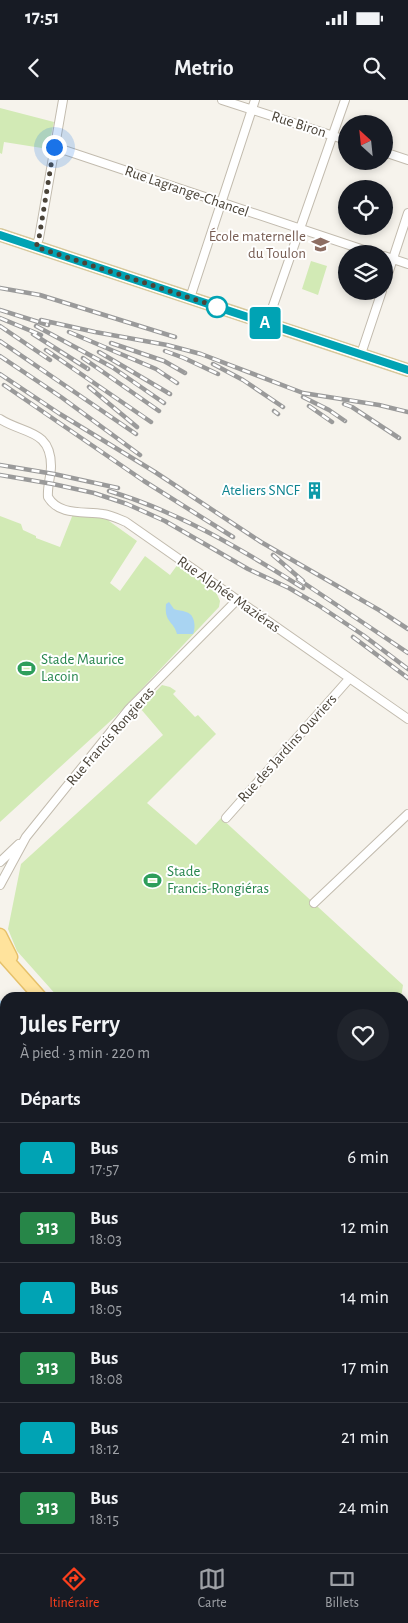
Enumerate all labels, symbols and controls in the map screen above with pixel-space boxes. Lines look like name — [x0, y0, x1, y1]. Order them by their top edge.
text: 17:51 — [25, 8, 59, 27]
icon: back — [20, 54, 48, 82]
icon: search — [360, 54, 388, 82]
text: Metrio — [174, 57, 234, 79]
street label: Rue Biron — [270, 109, 328, 140]
north arrow — [338, 115, 392, 170]
map controls — [338, 115, 393, 300]
your location — [42, 135, 67, 160]
street label: Rue Lagrange-Chancel — [123, 163, 251, 220]
button: locate — [338, 180, 393, 235]
place label: École maternelle du Toulon — [209, 227, 306, 261]
school or university icon: École maternelle du Toulon — [310, 235, 330, 255]
button: layers — [338, 245, 393, 300]
unlabelled marker — [206, 296, 228, 318]
line badge: A — [249, 307, 281, 339]
text: A — [260, 314, 270, 332]
building icon: Ateliers SNCF — [304, 480, 324, 500]
place label: Ateliers SNCF — [222, 483, 300, 498]
street label: Rue Alphée Maziéras — [175, 553, 283, 635]
place label: Stade Maurice Lacoin — [41, 652, 124, 684]
sports icon: Stade Maurice Lacoin — [17, 658, 37, 678]
street label: Rue Francis Rongieras — [64, 684, 157, 789]
street label: Rue des Jardins Ouvriers — [235, 691, 340, 805]
place label: Stade Francis-Rongiéras — [167, 864, 269, 896]
sports icon: Stade Francis-Rongiéras — [143, 870, 163, 890]
button: heart — [337, 1009, 389, 1061]
text: Jules Ferry — [20, 1013, 120, 1037]
text: À pied · 3 min · 220 m — [20, 1045, 150, 1061]
text: Départs — [20, 1090, 81, 1109]
text: Bus — [90, 1139, 118, 1158]
text: 6 min — [347, 1148, 389, 1167]
text: A — [42, 1149, 53, 1167]
text: 17:57 — [90, 1161, 119, 1177]
text: Bus — [90, 1209, 118, 1228]
text: 12 min — [341, 1218, 389, 1237]
text: 313 — [37, 1219, 59, 1237]
text: 18:03 — [90, 1231, 122, 1247]
text: Bus — [90, 1279, 118, 1298]
text: 14 min — [341, 1288, 389, 1307]
text: A — [42, 1289, 53, 1307]
text: 18:05 — [90, 1301, 122, 1317]
text: Bus — [90, 1349, 118, 1368]
text: 17 min — [342, 1358, 389, 1377]
text: 313 — [37, 1359, 59, 1377]
text: 18:08 — [90, 1371, 123, 1387]
text: Bus — [90, 1419, 118, 1438]
text: 21 min — [341, 1428, 389, 1447]
text: A — [42, 1429, 53, 1447]
text: 18:12 — [90, 1441, 120, 1457]
text: Bus — [90, 1489, 118, 1508]
text: 24 min — [338, 1498, 389, 1517]
text: 313 — [37, 1499, 59, 1517]
text: 18:15 — [90, 1511, 119, 1527]
tab: Itinéraire — [49, 1565, 100, 1612]
tab: Carte — [198, 1565, 227, 1612]
tab: Billets — [325, 1565, 359, 1612]

